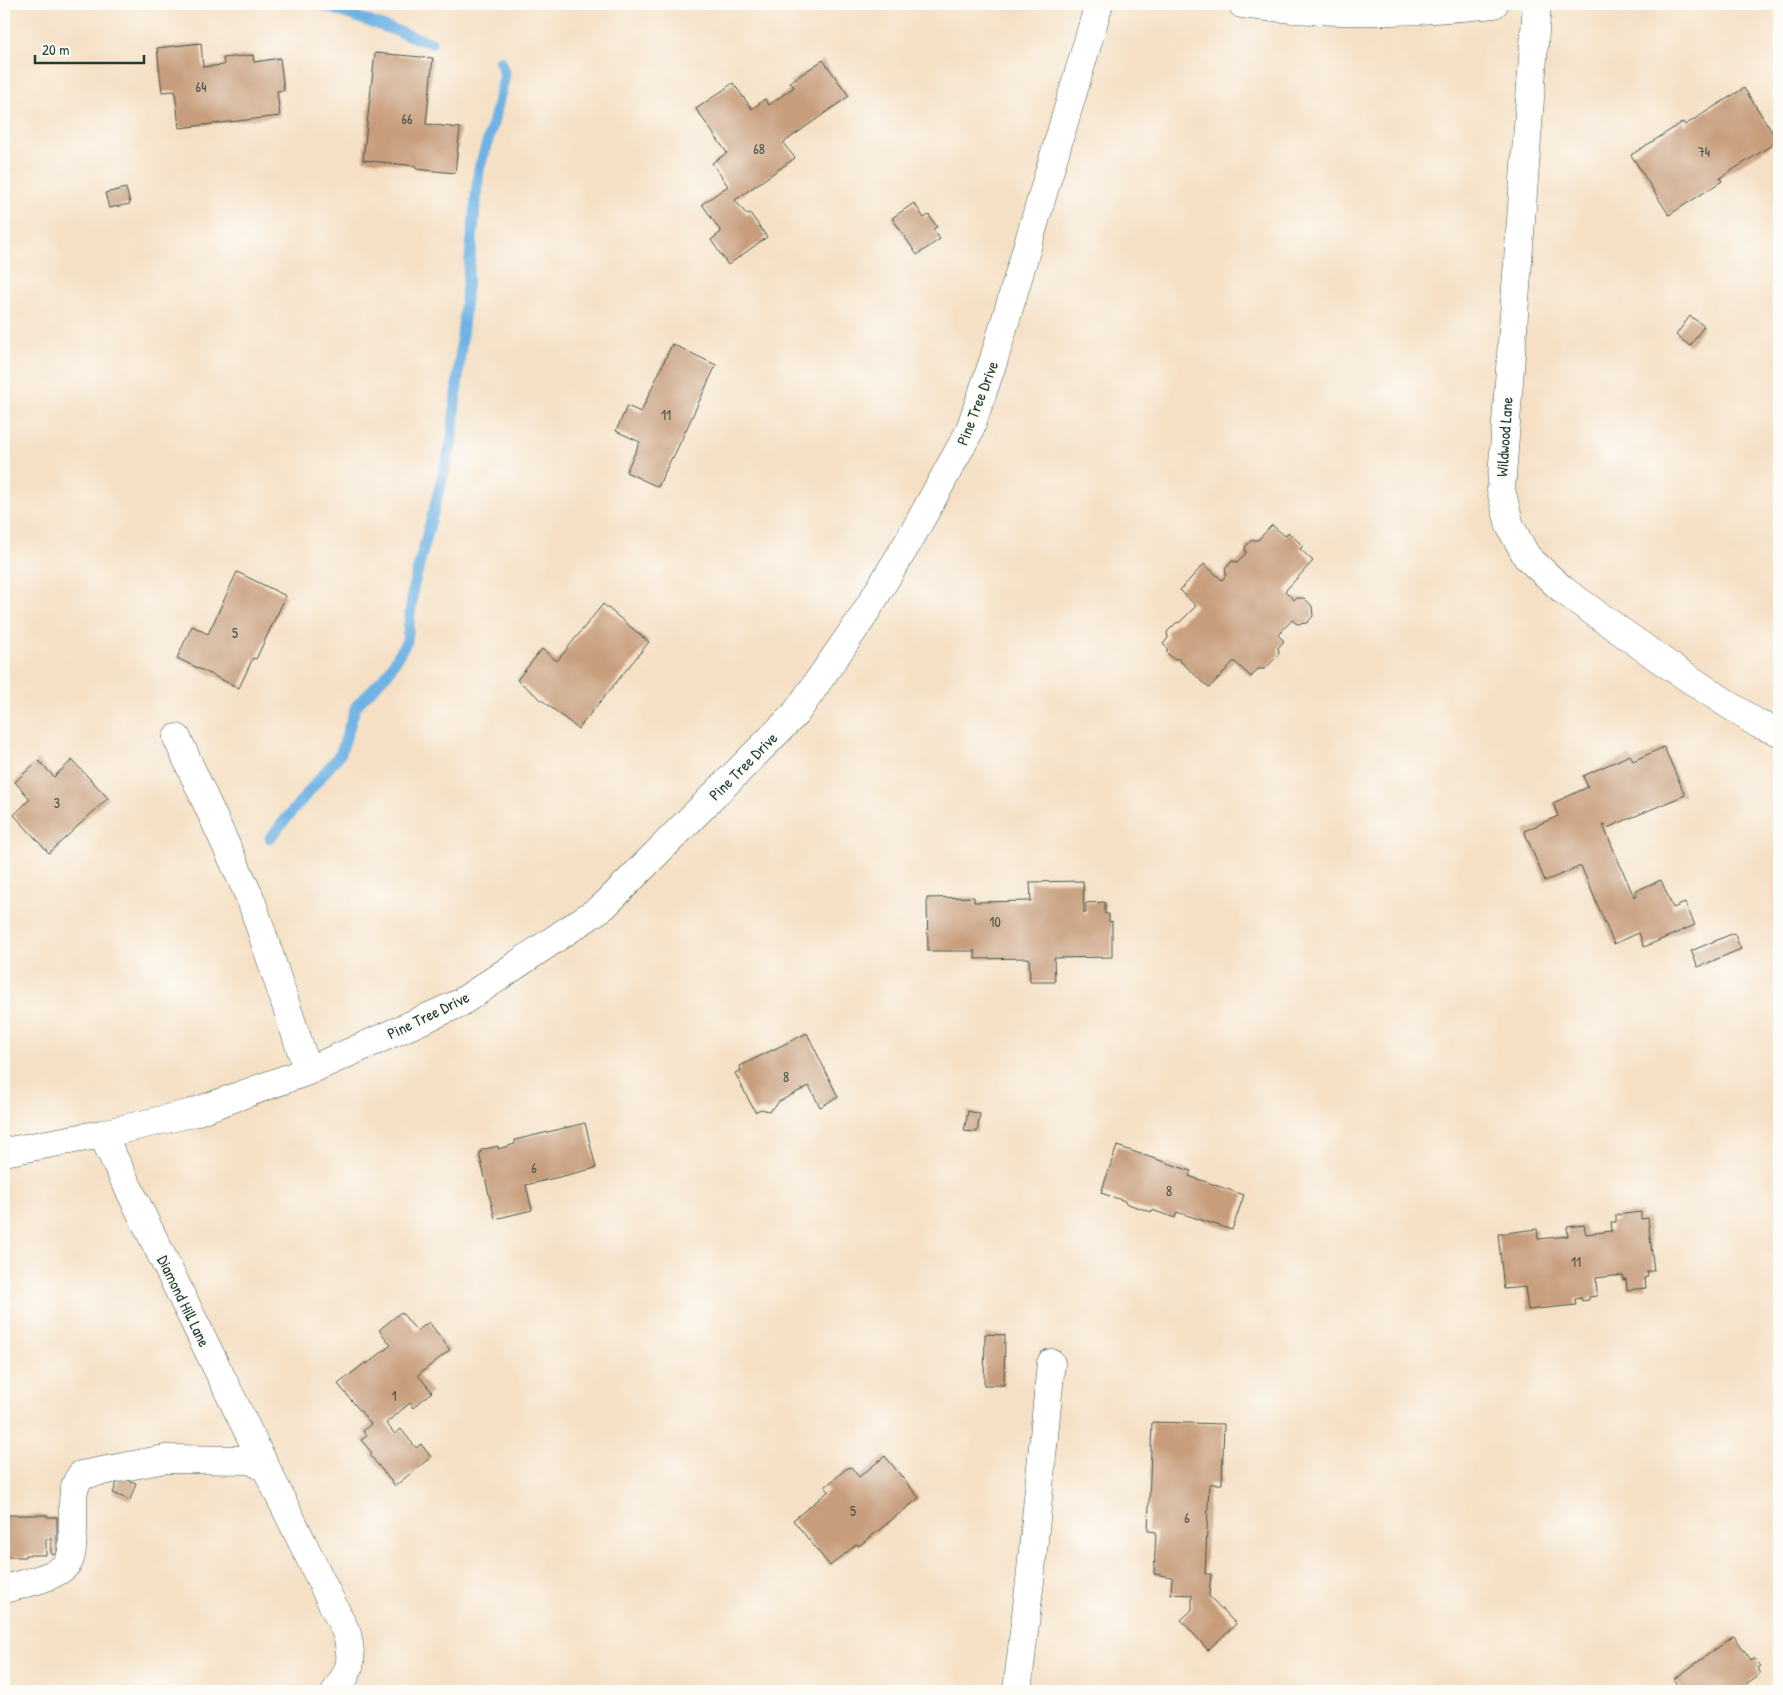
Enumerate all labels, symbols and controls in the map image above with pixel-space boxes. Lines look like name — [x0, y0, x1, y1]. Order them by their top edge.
scale bar — [35, 32, 144, 64]
text: 20 m — [42, 39, 69, 60]
house number: 64 — [196, 77, 206, 96]
house number: 66 — [401, 109, 413, 128]
house number: 68 — [753, 139, 765, 158]
house number: 74 — [1698, 142, 1710, 161]
street label: Pine Tree Drive — [951, 357, 1003, 448]
street label: Wildwood Lane — [1490, 396, 1518, 478]
house number: 11 — [661, 405, 671, 424]
house number: 5 — [232, 623, 238, 642]
street label: Pine Tree Drive — [704, 726, 783, 805]
house number: 3 — [54, 793, 60, 812]
house number: 10 — [989, 912, 1001, 931]
street label: Pine Tree Drive — [383, 985, 473, 1044]
house number: 8 — [783, 1067, 789, 1086]
house number: 6 — [531, 1158, 537, 1177]
house number: 8 — [1166, 1181, 1172, 1200]
street label: Diamond Hill Lane — [152, 1251, 216, 1351]
house number: 11 — [1571, 1252, 1581, 1271]
house number: 1 — [391, 1386, 397, 1405]
house number: 5 — [850, 1501, 856, 1520]
house number: 6 — [1184, 1508, 1190, 1527]

